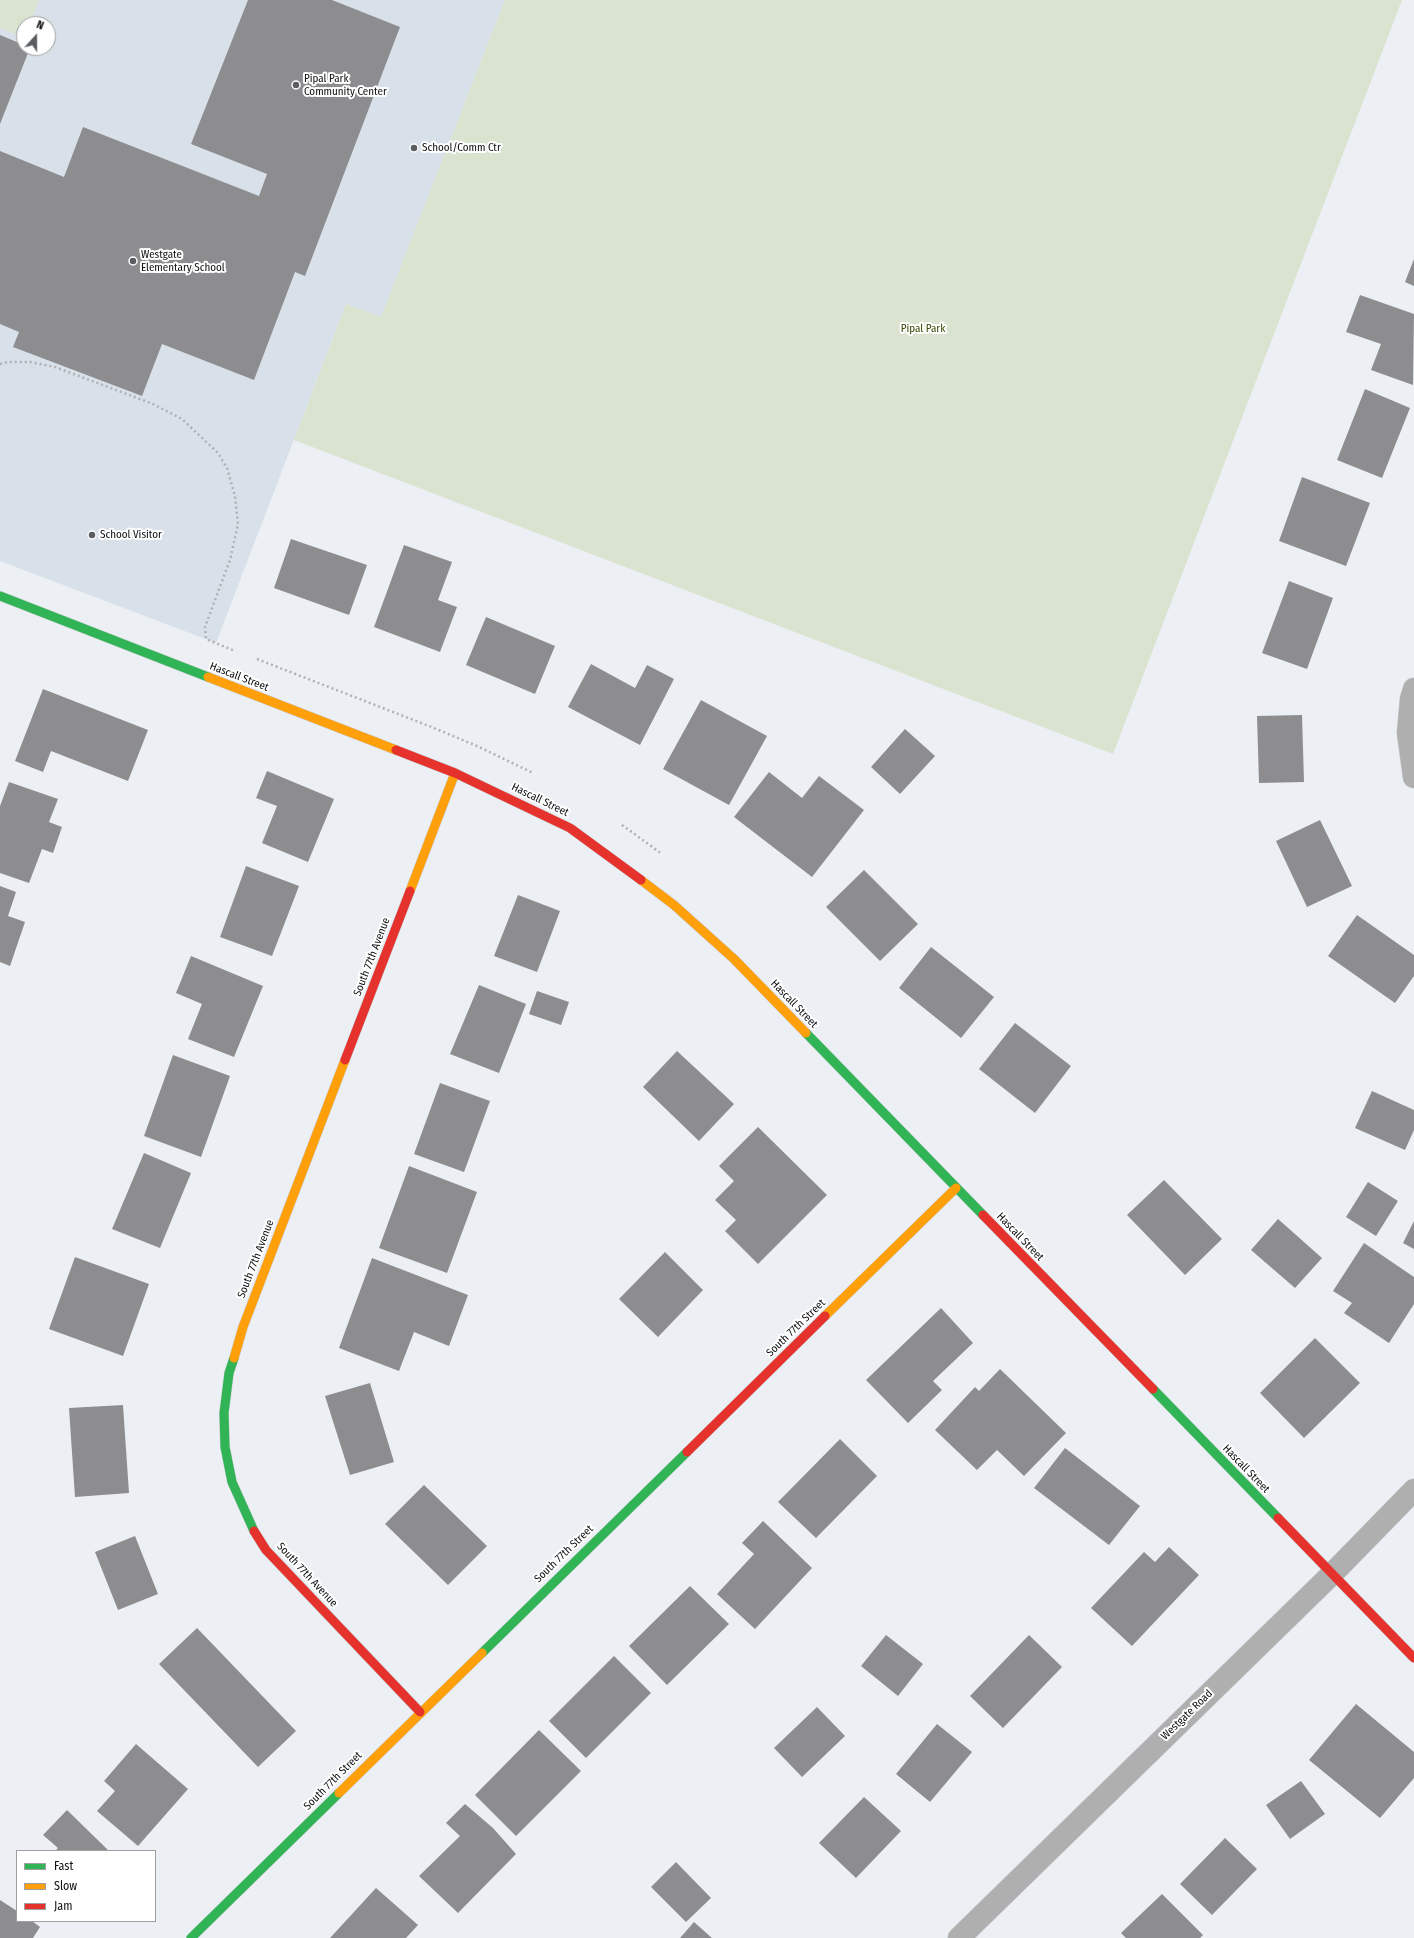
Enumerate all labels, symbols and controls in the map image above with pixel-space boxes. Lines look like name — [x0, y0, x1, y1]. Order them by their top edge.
north arrow — [16, 16, 56, 56]
text: N — [35, 18, 46, 33]
place label: Pipal Park Community Center — [304, 72, 387, 98]
marker: Pipal Park Community Center — [291, 80, 301, 90]
place label: School/Comm Ctr — [422, 141, 501, 155]
marker: School/Comm Ctr — [409, 143, 419, 153]
place label: Westgate Elementary School — [141, 248, 225, 274]
marker: Westgate Elementary School — [128, 256, 138, 266]
park label: Pipal Park — [901, 322, 945, 336]
place label: School Visitor — [100, 528, 162, 542]
marker: School Visitor — [87, 530, 97, 540]
street label: Hascall Street — [208, 660, 270, 694]
street label: Hascall Street — [509, 780, 571, 820]
street label: South 77th Avenue — [351, 916, 393, 998]
street label: Hascall Street — [768, 977, 820, 1031]
street label: Hascall Street — [994, 1210, 1046, 1264]
street label: South 77th Avenue — [235, 1218, 277, 1300]
street label: South 77th Street — [764, 1297, 828, 1359]
street label: Hascall Street — [1220, 1442, 1272, 1496]
street label: South 77th Street — [532, 1523, 596, 1585]
street label: South 77th Avenue — [274, 1540, 340, 1610]
street label: Westgate Road — [1159, 1687, 1215, 1743]
street label: South 77th Street — [301, 1749, 365, 1813]
legend — [16, 1850, 156, 1922]
text: Fast — [54, 1859, 73, 1873]
text: Slow — [54, 1879, 77, 1893]
text: Jam — [54, 1899, 72, 1913]

